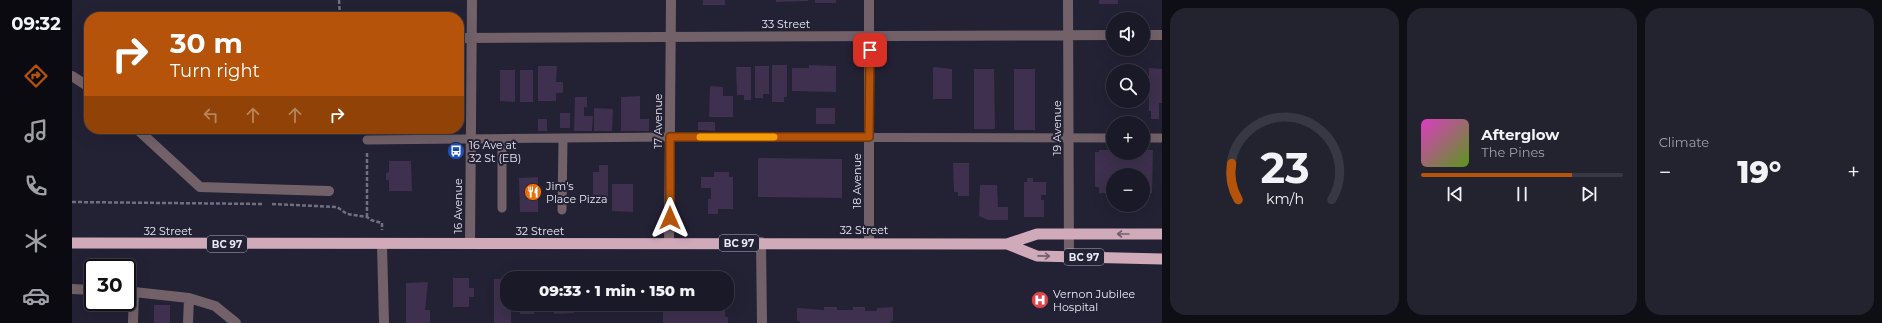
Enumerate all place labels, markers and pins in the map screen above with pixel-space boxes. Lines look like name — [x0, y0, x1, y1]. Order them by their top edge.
pin — [853, 33, 887, 67]
place label: 16 Ave at 32 St (EB) — [469, 138, 521, 165]
bus stop icon: 16 Ave at 32 St (EB) — [446, 141, 466, 161]
place label: Jim's Place Pizza — [545, 179, 608, 206]
restaurant icon: Jim's Place Pizza — [523, 182, 543, 202]
place label: Vernon Jubilee Hospital — [1053, 287, 1136, 314]
hospital icon: Vernon Jubilee Hospital — [1030, 290, 1050, 310]

